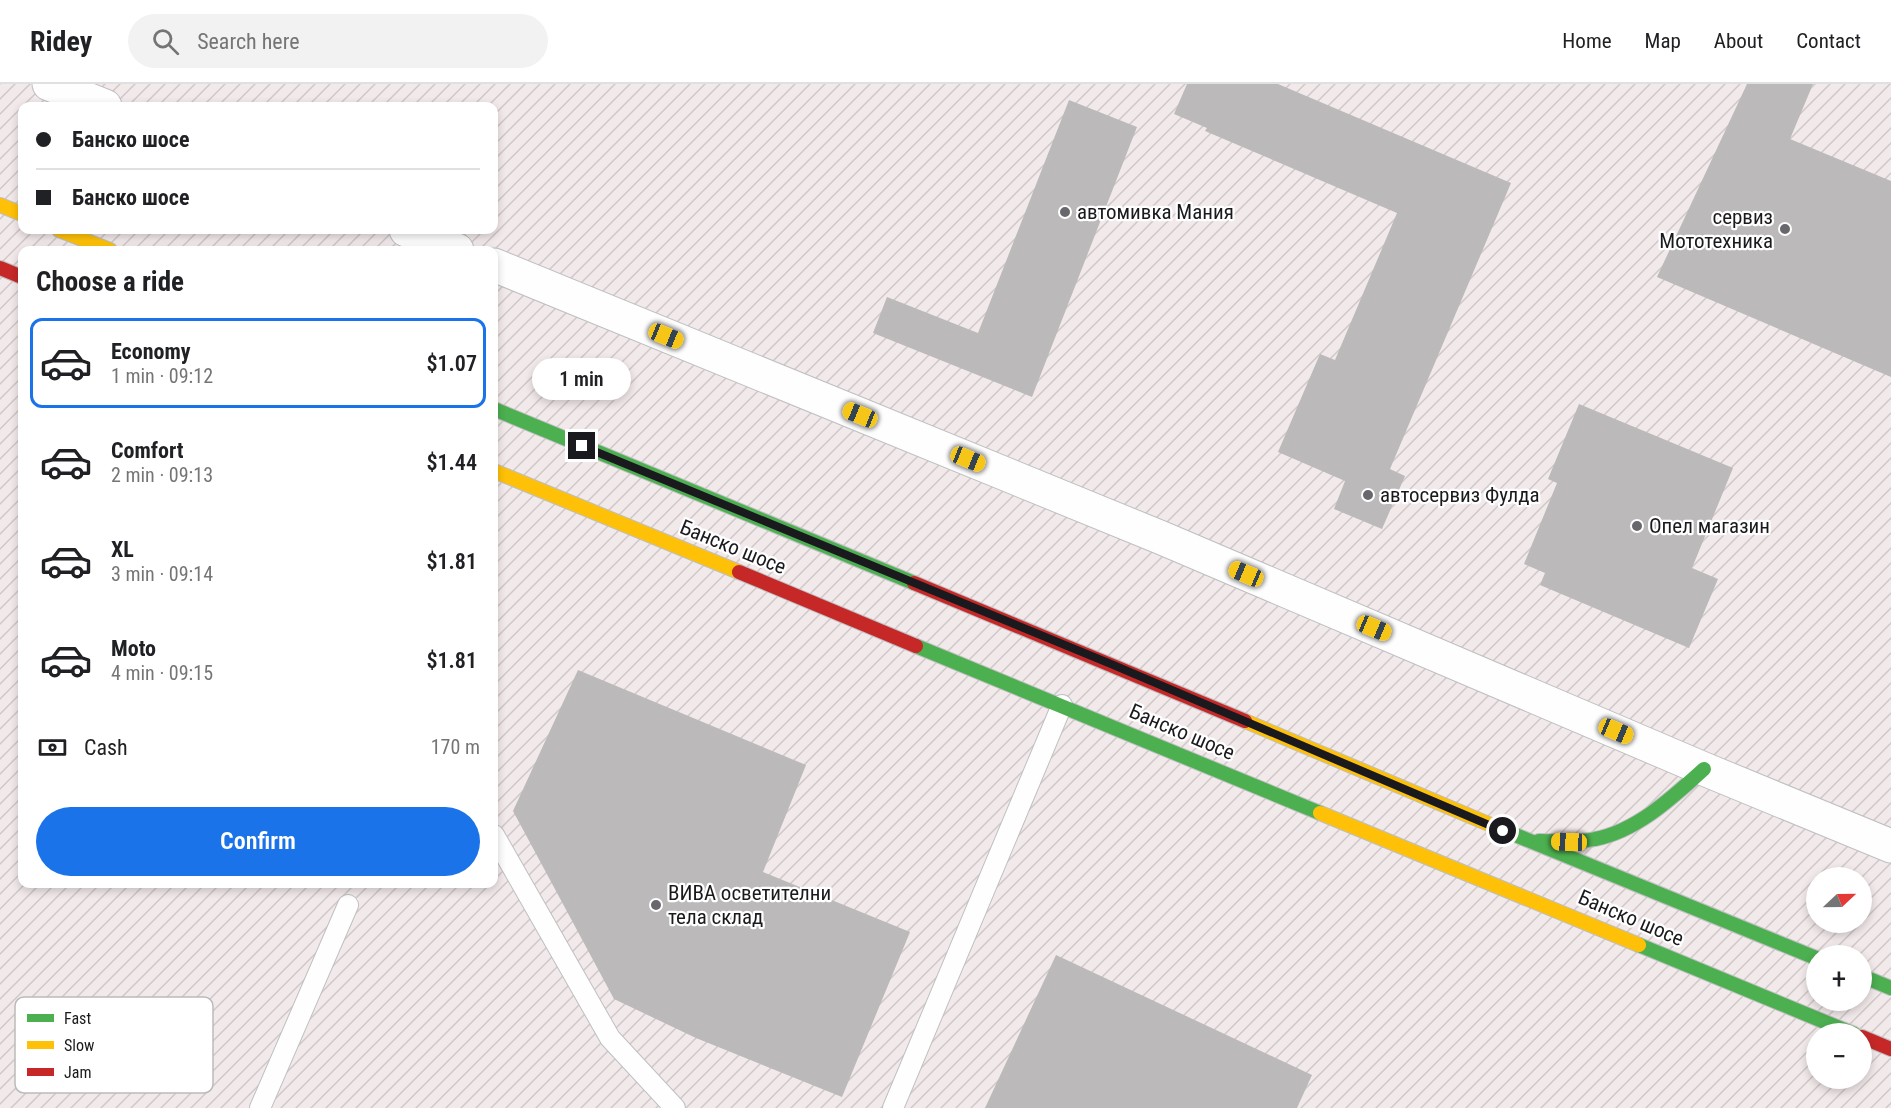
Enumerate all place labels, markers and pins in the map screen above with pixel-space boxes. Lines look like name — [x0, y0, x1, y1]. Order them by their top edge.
place label: автомивка Мания — [1077, 200, 1234, 224]
marker: автомивка Мания — [1058, 205, 1072, 219]
place label: сервиз Мототехника — [1659, 205, 1773, 253]
marker: сервиз Мототехника — [1778, 222, 1792, 236]
place label: автосервиз Фулда — [1380, 483, 1540, 507]
marker: автосервиз Фулда — [1361, 488, 1375, 502]
place label: Опел магазин — [1649, 514, 1770, 538]
marker: Опел магазин — [1630, 519, 1644, 533]
place label: ВИВА осветителни тела склад — [668, 881, 831, 929]
marker: ВИВА осветителни тела склад — [649, 898, 663, 912]

